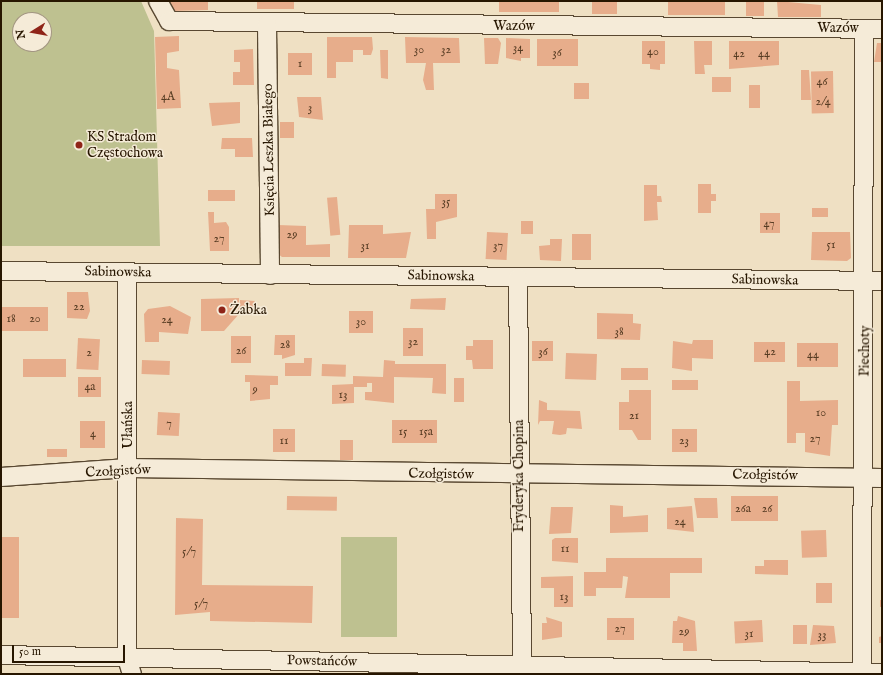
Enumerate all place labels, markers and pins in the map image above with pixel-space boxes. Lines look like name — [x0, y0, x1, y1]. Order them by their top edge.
place label: KS Stradom Częstochowa — [87, 129, 163, 162]
marker: KS Stradom Częstochowa — [74, 140, 84, 150]
place label: Żabka — [230, 302, 267, 318]
marker: Żabka — [217, 305, 227, 315]

